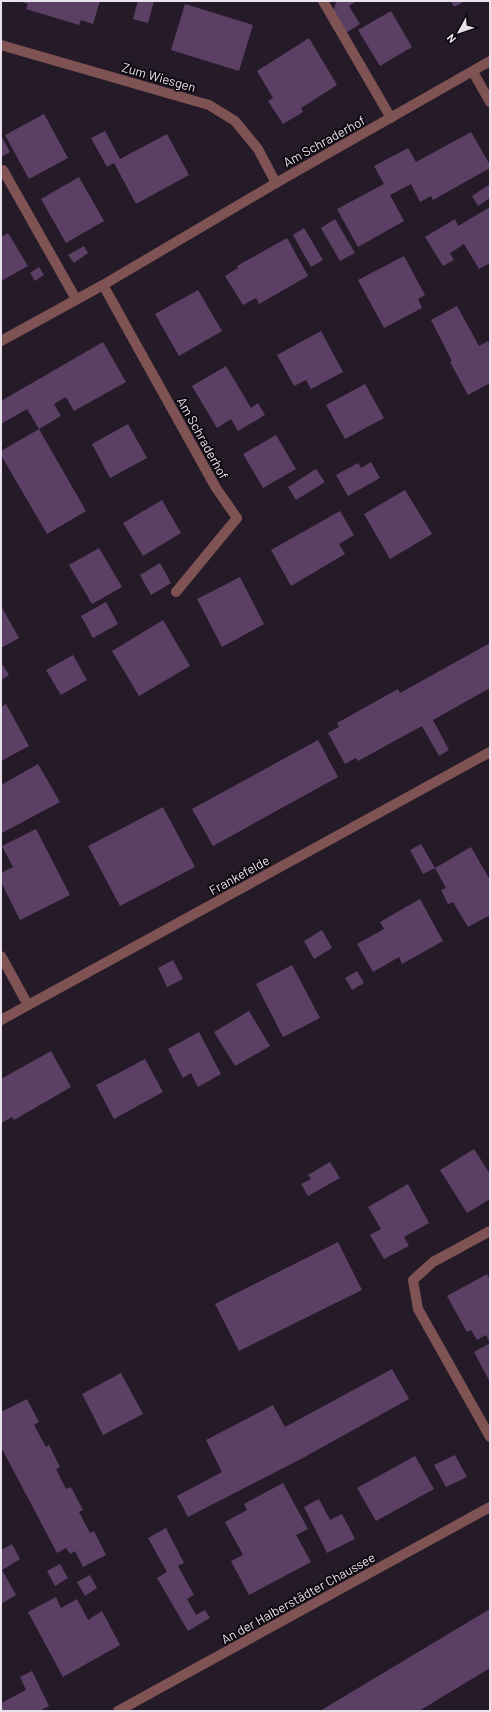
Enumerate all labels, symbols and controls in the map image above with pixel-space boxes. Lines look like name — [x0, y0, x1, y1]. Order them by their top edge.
north arrow — [439, 12, 479, 52]
text: N — [444, 32, 458, 46]
street label: Zum Wiesgen — [120, 59, 198, 95]
street label: Am Schraderhof — [280, 112, 368, 170]
street label: Am Schraderhof — [174, 394, 232, 482]
street label: Frankefelde — [206, 852, 272, 898]
street label: An der Halberstädter Chaussee — [218, 1549, 378, 1647]

